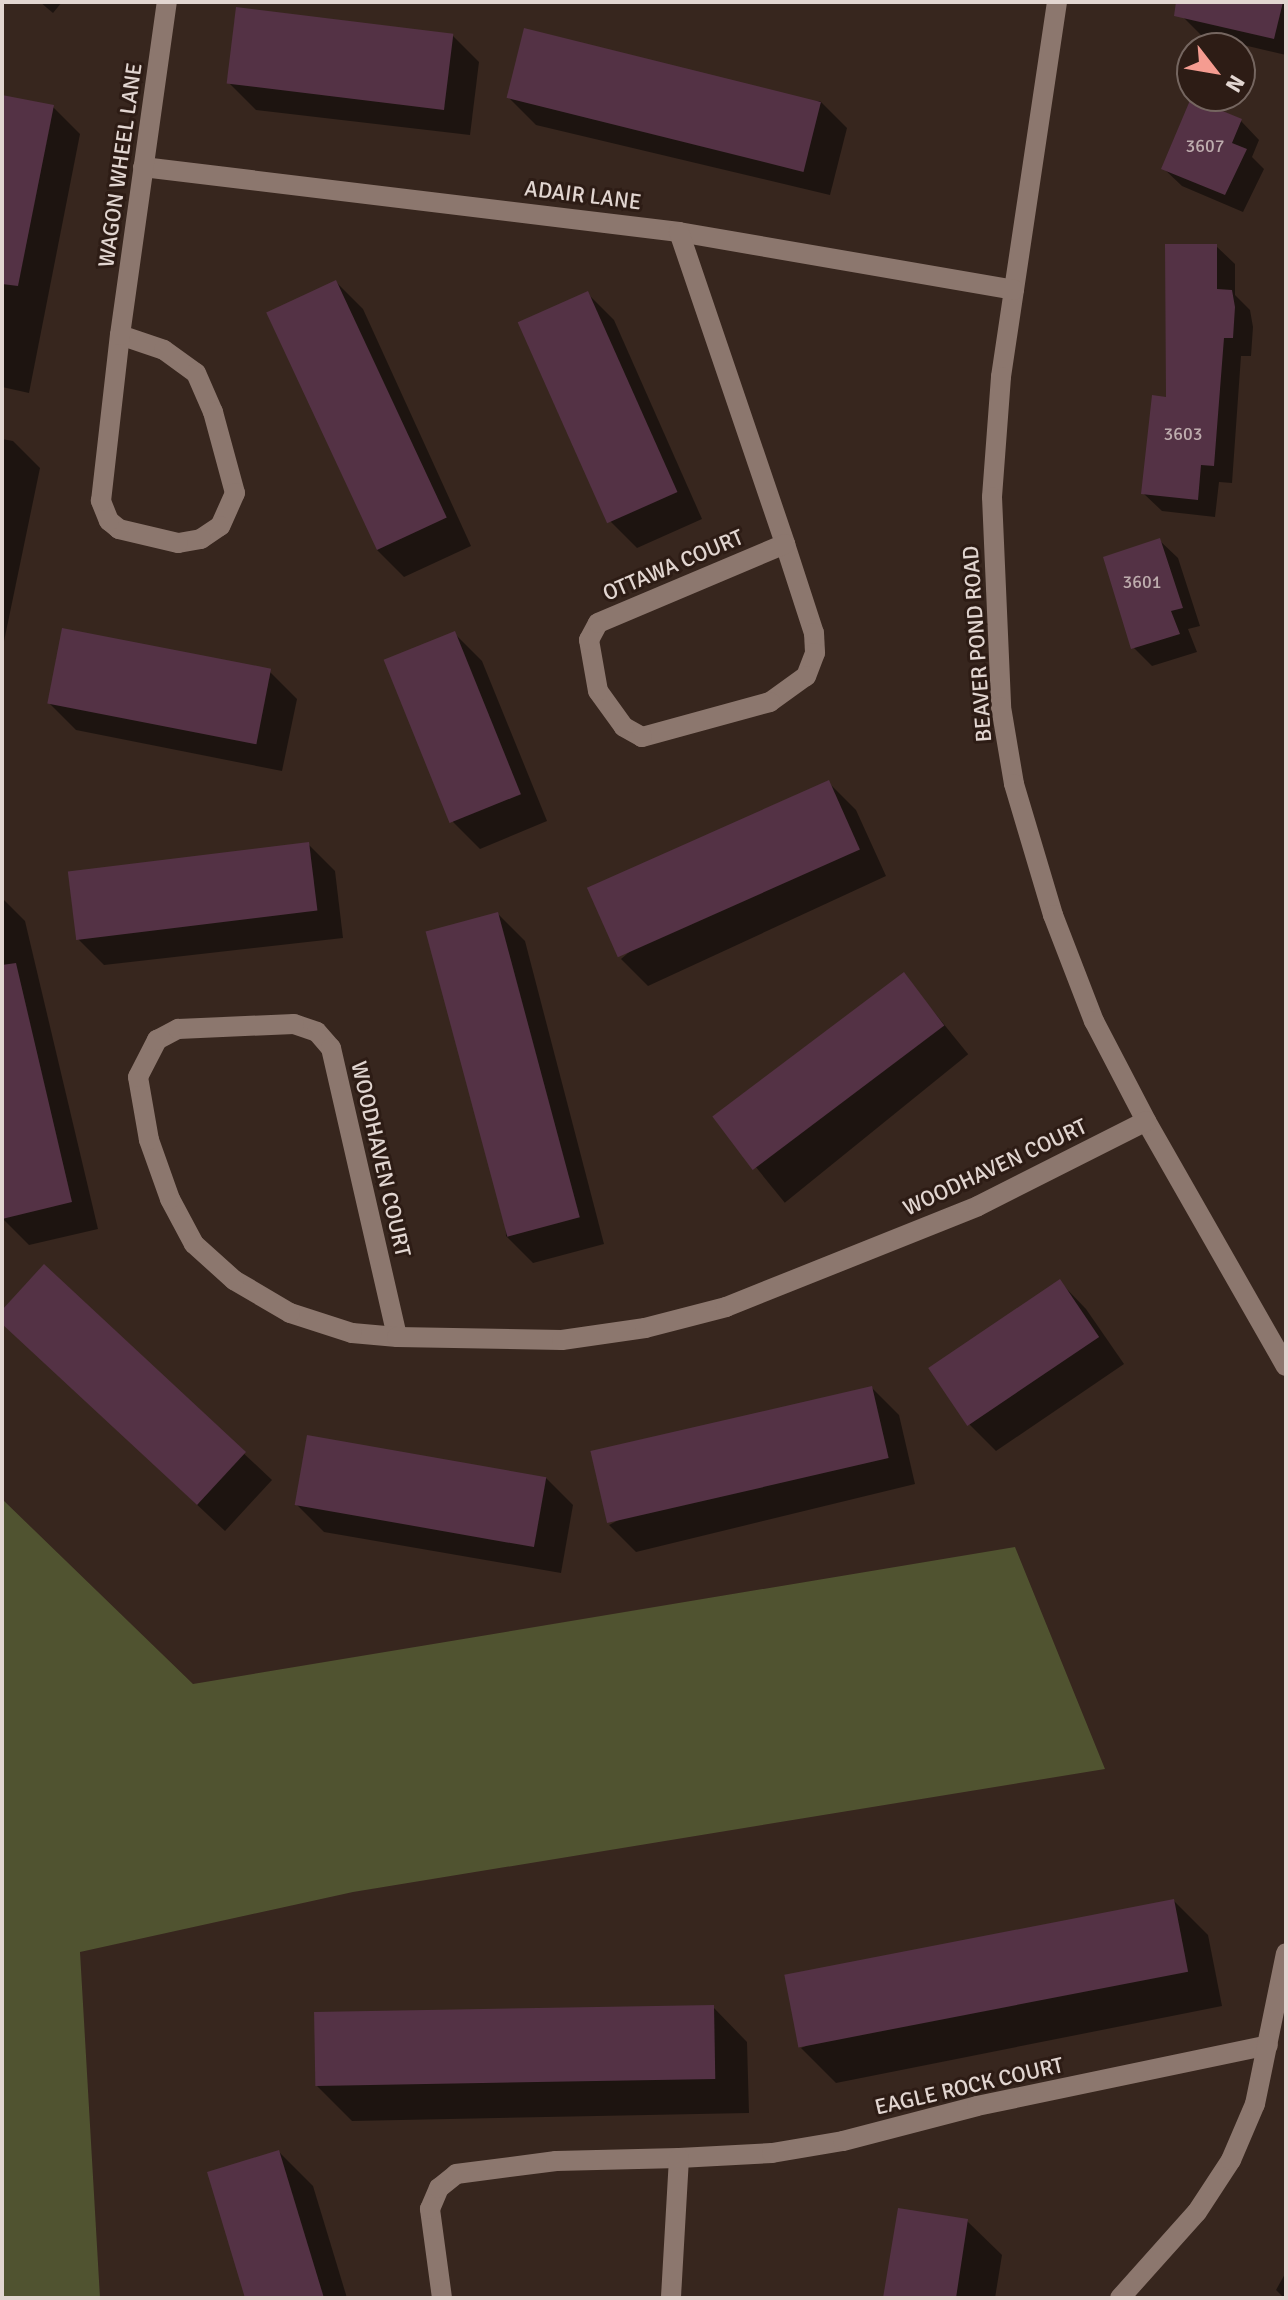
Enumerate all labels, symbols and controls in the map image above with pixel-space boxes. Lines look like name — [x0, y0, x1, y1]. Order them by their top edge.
north arrow — [1176, 32, 1256, 112]
street label: WAGON WHEEL LANE — [93, 61, 147, 269]
text: N — [1220, 70, 1251, 97]
house number: 3607 — [1186, 135, 1224, 157]
street label: ADAIR LANE — [523, 175, 643, 215]
house number: 3603 — [1164, 423, 1202, 445]
street label: OTTAWA COURT — [599, 524, 747, 606]
street label: BEAVER POND ROAD — [957, 545, 997, 743]
house number: 3601 — [1123, 571, 1161, 593]
street label: WOODHAVEN COURT — [346, 1059, 416, 1259]
street label: WOODHAVEN COURT — [899, 1113, 1091, 1221]
street label: EAGLE ROCK COURT — [872, 2051, 1066, 2121]

